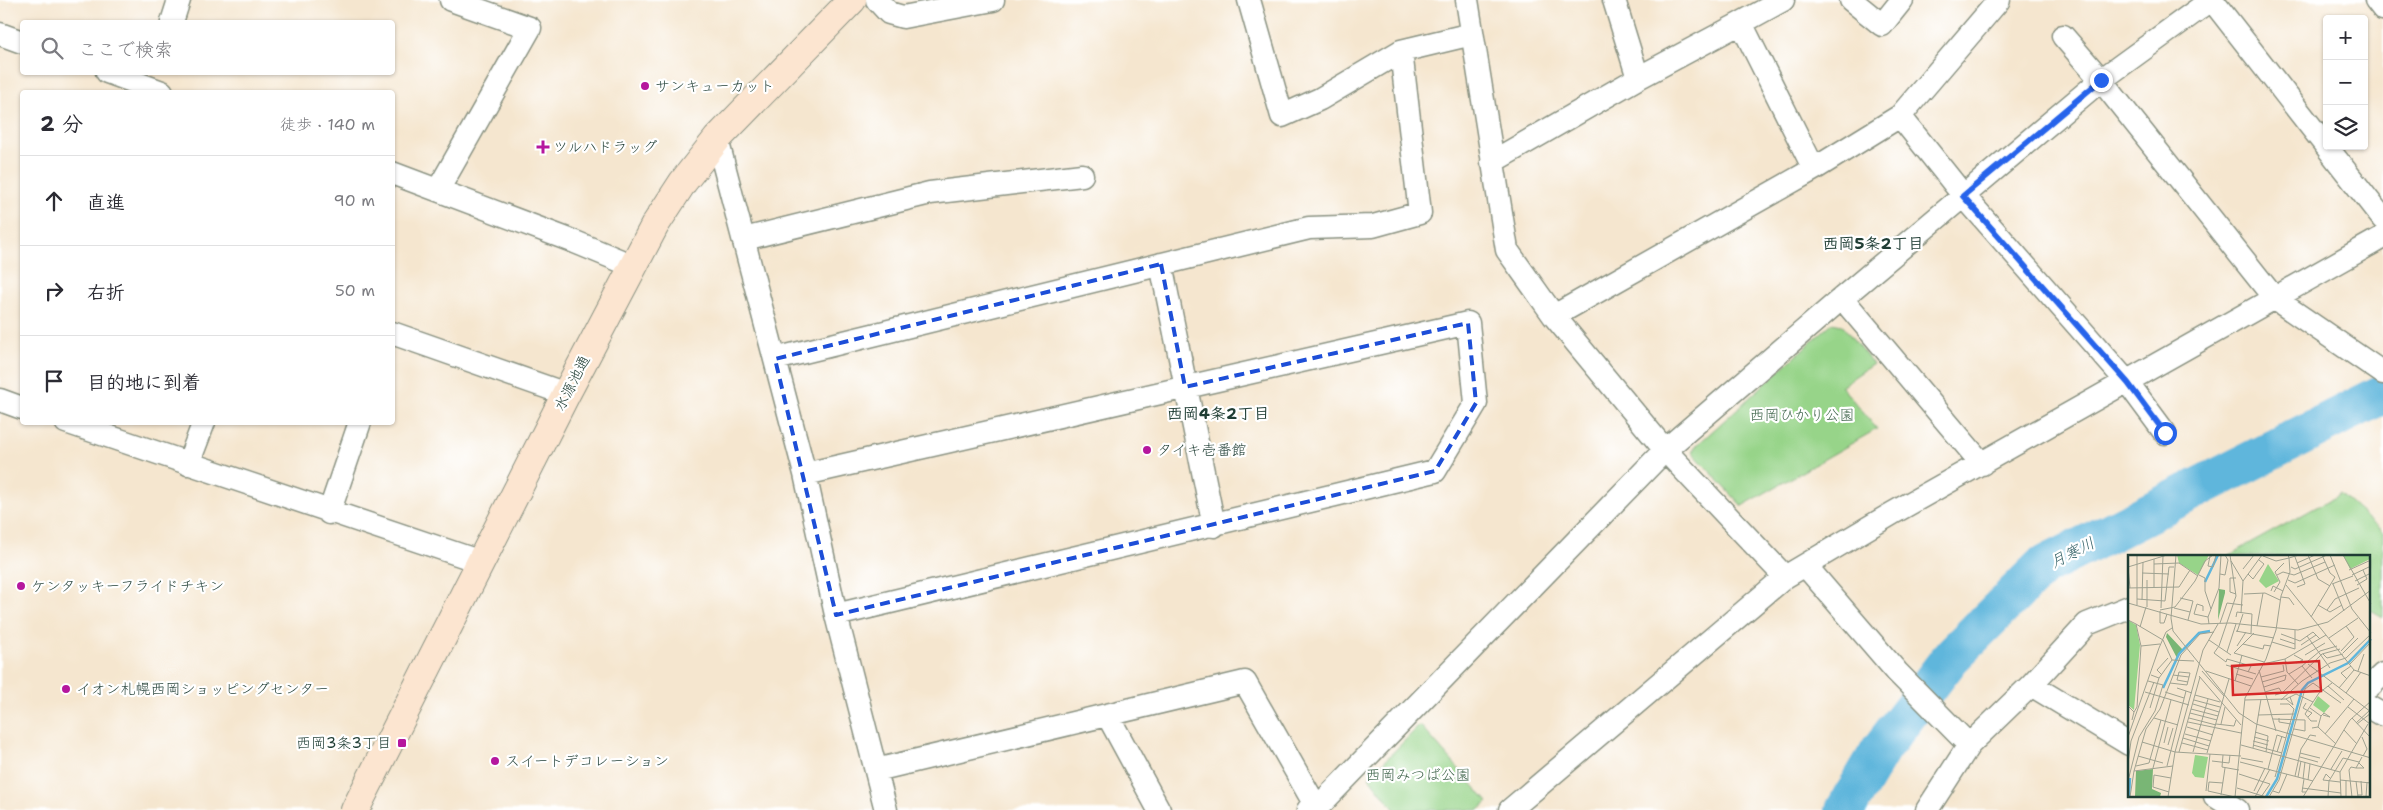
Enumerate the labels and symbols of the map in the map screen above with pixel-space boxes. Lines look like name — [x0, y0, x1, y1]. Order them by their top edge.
route end — [2090, 69, 2113, 92]
place label: サンキューカット — [655, 76, 775, 96]
marker: サンキューカット — [639, 80, 651, 92]
place label: ツルハドラッグ — [553, 137, 657, 157]
marker: ツルハドラッグ — [537, 141, 549, 153]
district label: 西岡5条2丁目 — [1822, 233, 1924, 254]
street label: 水源池通 — [549, 352, 595, 414]
district label: 西岡4条2丁目 — [1167, 403, 1269, 424]
park label: 西岡ひかり公園 — [1749, 405, 1855, 425]
route start — [2154, 422, 2177, 445]
place label: タイキ壱番館 — [1157, 440, 1246, 460]
marker: タイキ壱番館 — [1141, 444, 1153, 456]
water label: 月寒川 — [2046, 532, 2098, 573]
inset map — [2128, 555, 2370, 798]
place label: ケンタッキーフライドチキン — [31, 576, 224, 596]
marker: ケンタッキーフライドチキン — [15, 580, 27, 592]
place label: イオン札幌西岡ショッピングセンター — [76, 679, 329, 699]
marker: イオン札幌西岡ショッピングセンター — [60, 683, 72, 695]
place label: 西岡3条3丁目 — [296, 733, 392, 753]
marker: 西岡3条3丁目 — [396, 737, 408, 749]
place label: スイートデコレーション — [505, 751, 669, 771]
marker: スイートデコレーション — [489, 755, 501, 767]
park label: 西岡みつば公園 — [1365, 765, 1471, 785]

